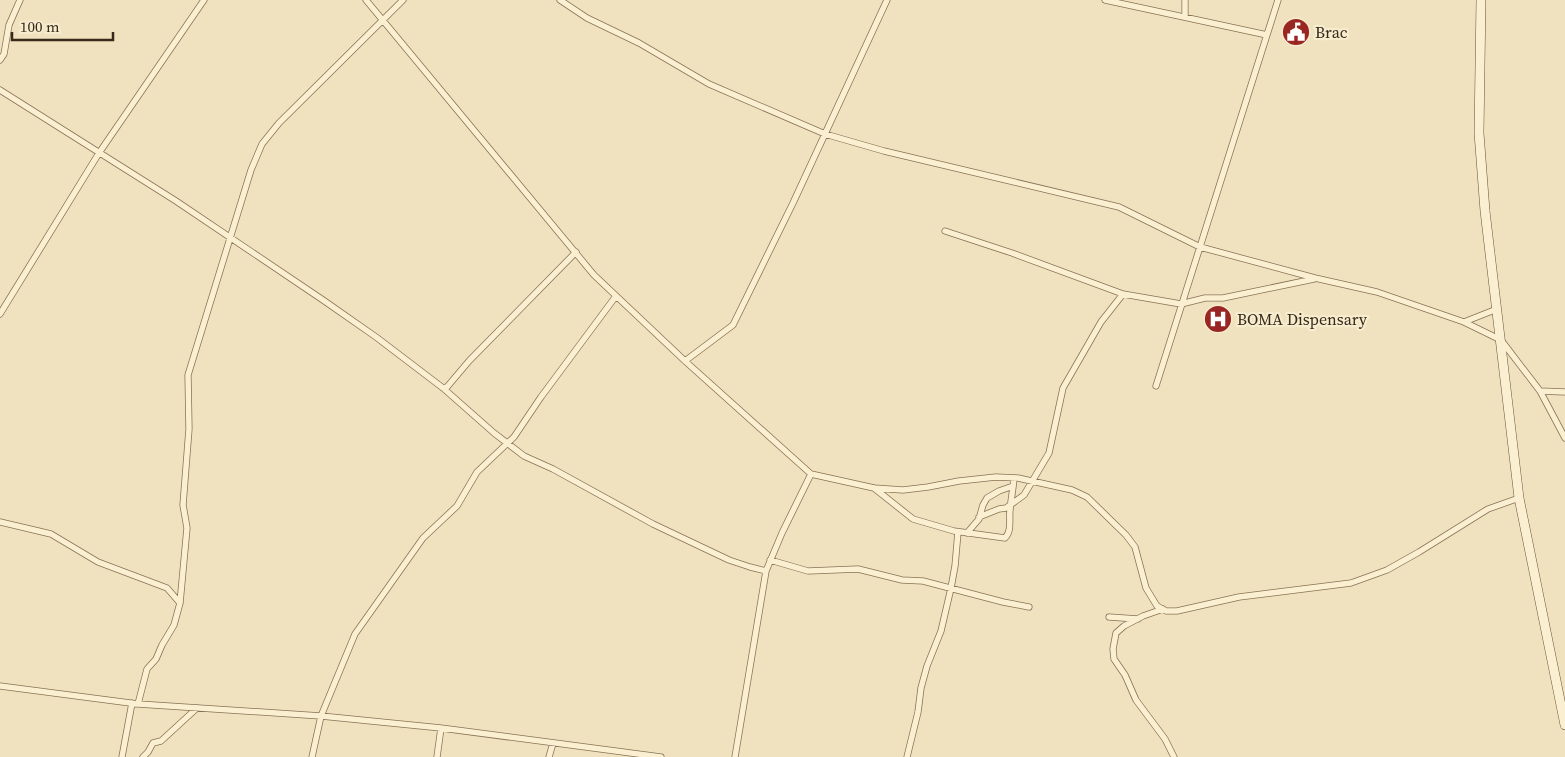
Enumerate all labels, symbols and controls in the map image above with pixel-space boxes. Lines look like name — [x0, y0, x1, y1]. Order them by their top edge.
scale bar — [12, 10, 114, 42]
text: 100 m — [20, 16, 60, 37]
public building icon: Brac — [1281, 17, 1311, 47]
place label: Brac — [1315, 21, 1348, 43]
hospital icon: BOMA Dispensary — [1203, 304, 1233, 334]
place label: BOMA Dispensary — [1237, 308, 1368, 330]

